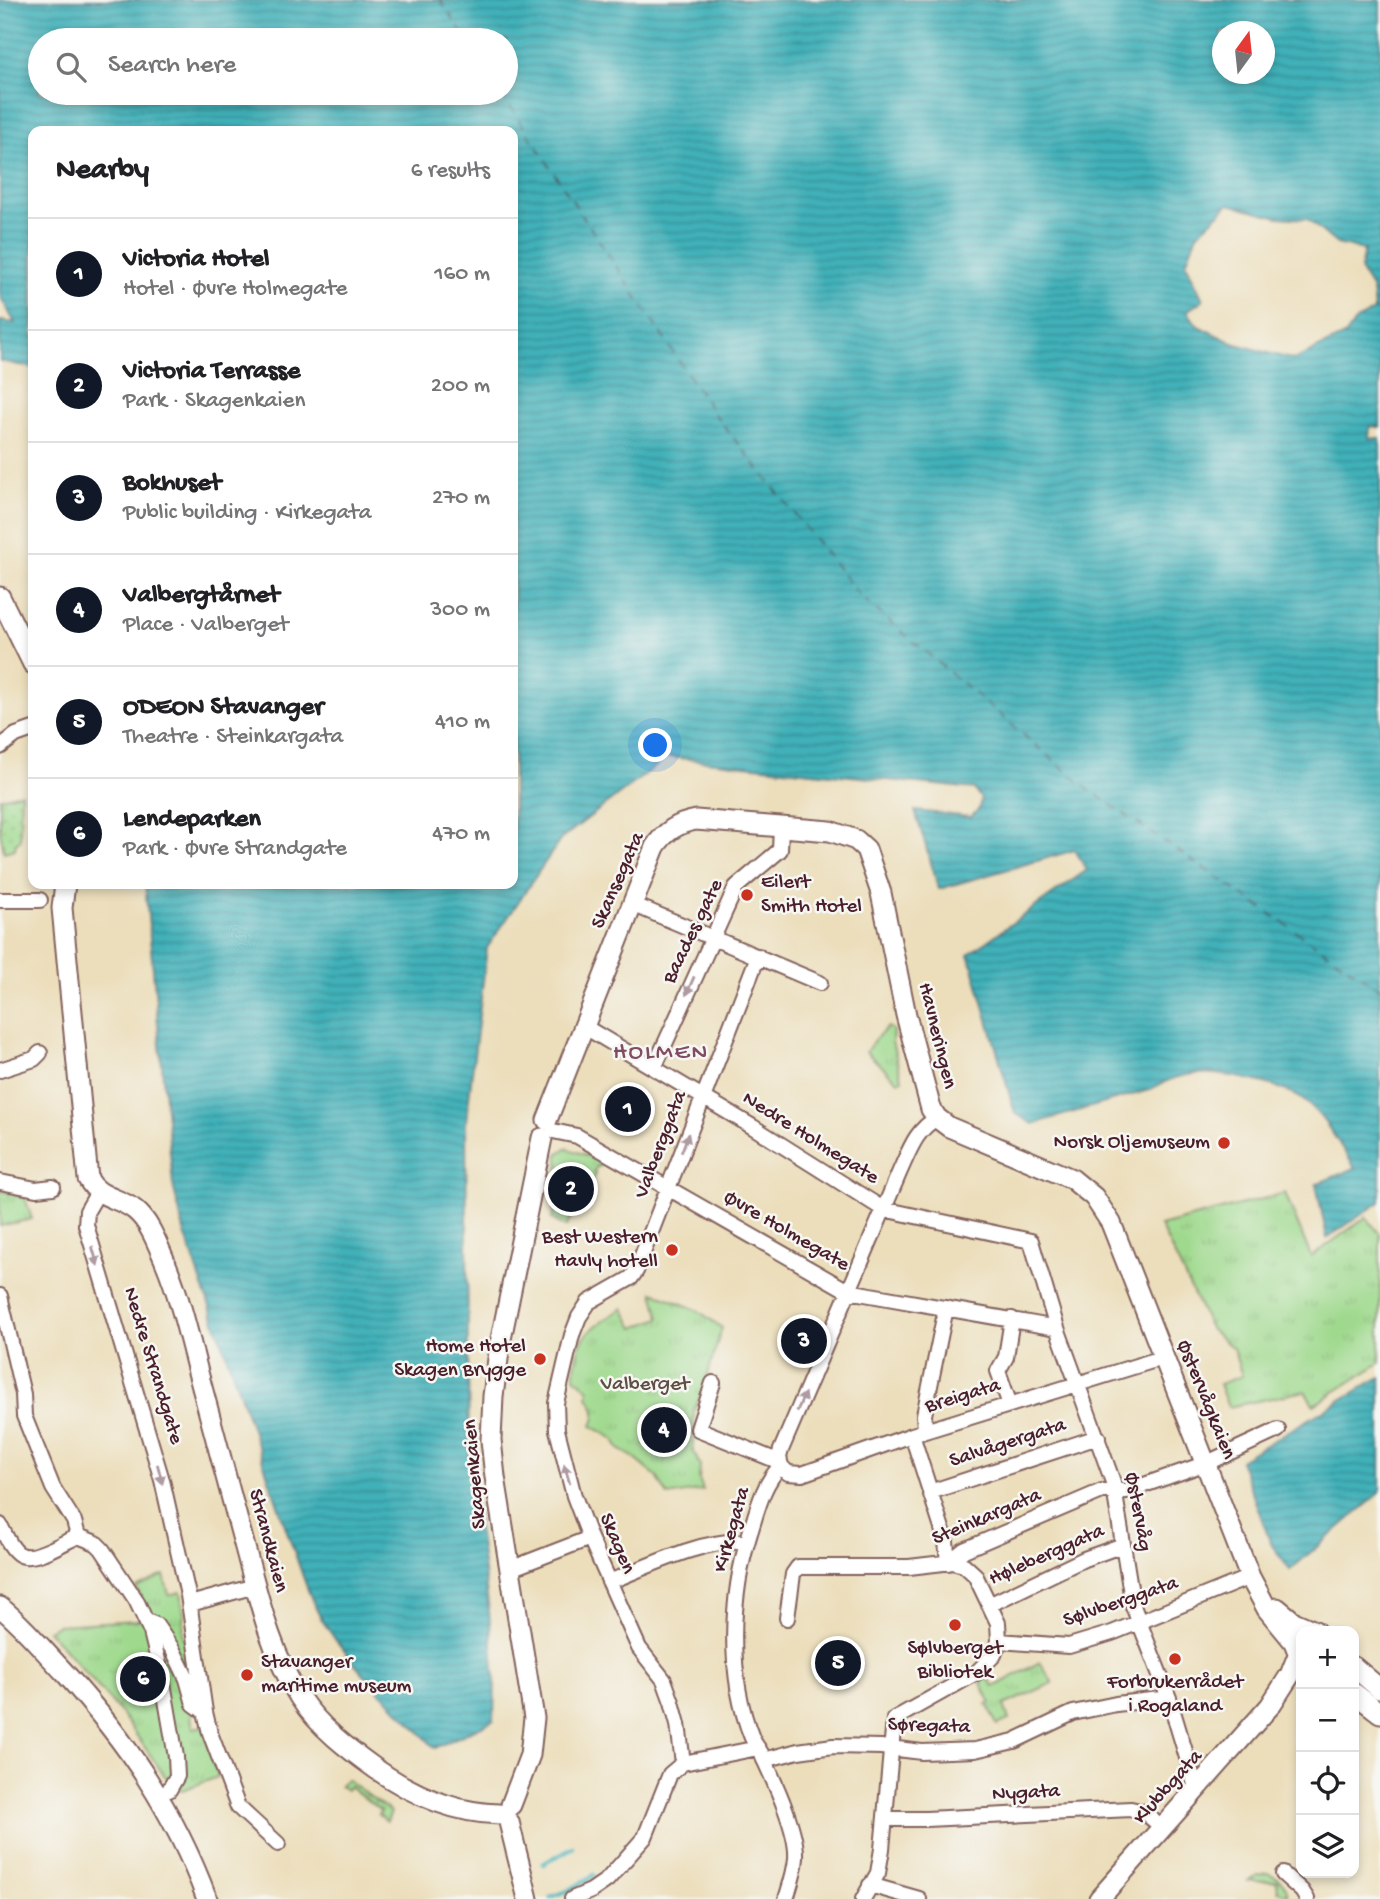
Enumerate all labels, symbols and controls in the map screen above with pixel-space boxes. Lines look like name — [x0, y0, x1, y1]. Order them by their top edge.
north arrow — [1212, 21, 1275, 84]
search box — [28, 28, 518, 105]
icon: search — [52, 48, 90, 86]
text: Search here — [108, 51, 236, 82]
text: Nearby — [56, 154, 149, 189]
text: 6 results — [411, 158, 490, 185]
text: Victoria Hotel — [123, 245, 270, 276]
text: 1 — [74, 261, 84, 288]
text: 160 m — [434, 261, 490, 288]
text: Hotel · Øvre Holmegate — [123, 276, 347, 303]
text: Victoria Terrasse — [123, 357, 300, 388]
text: 2 — [73, 373, 85, 400]
text: 200 m — [431, 373, 490, 400]
text: Park · Skagenkaien — [123, 388, 305, 415]
text: Bokhuset — [123, 469, 221, 500]
text: 3 — [73, 485, 85, 512]
text: 270 m — [432, 485, 490, 512]
text: Public building · Kirkegata — [123, 500, 371, 527]
text: Valbergtårnet — [123, 581, 279, 612]
text: 4 — [74, 597, 84, 624]
text: 300 m — [430, 597, 490, 624]
text: Place · Valberget — [123, 612, 288, 639]
text: ODEON Stavanger — [123, 693, 323, 724]
text: 5 — [73, 709, 85, 736]
text: 410 m — [435, 709, 490, 736]
text: Theatre · Steinkargata — [123, 724, 343, 751]
your location — [638, 728, 672, 762]
text: Lendeparken — [123, 805, 261, 836]
text: 6 — [73, 821, 85, 848]
text: 470 m — [432, 821, 490, 848]
street label: Skansegata — [587, 828, 652, 933]
text: Park · Øvre Strandgate — [123, 836, 347, 863]
place label: Eilert Smith Hotel — [761, 871, 862, 920]
street label: Baades gate — [658, 875, 730, 989]
marker: Eilert Smith Hotel — [739, 887, 755, 903]
one-way arrow — [684, 976, 695, 997]
street label: Havneringen — [911, 980, 961, 1092]
district label: HOLMEN — [613, 1039, 709, 1068]
pin: 1 — [605, 1083, 651, 1135]
street label: Valberggata — [630, 1086, 694, 1203]
street label: Nedre Holmegate — [737, 1087, 884, 1192]
place label: Norsk Oljemuseum — [1054, 1131, 1210, 1156]
one-way arrow — [680, 1132, 691, 1153]
marker: Norsk Oljemuseum — [1216, 1135, 1232, 1151]
pin: 2 — [548, 1163, 594, 1215]
street label: Øvre Holmegate — [719, 1186, 854, 1279]
place label: Best Western Havly hotell — [541, 1226, 658, 1275]
marker: Best Western Havly hotell — [664, 1242, 680, 1258]
one-way arrow — [90, 1246, 100, 1267]
street label: Nedre Strandgate — [116, 1284, 188, 1449]
pin: 3 — [781, 1315, 827, 1367]
place label: Home Hotel Skagen Brygge — [394, 1335, 527, 1384]
street label: Østervågkaien — [1170, 1337, 1240, 1463]
marker: Home Hotel Skagen Brygge — [532, 1351, 548, 1367]
park label: Valberget — [600, 1373, 692, 1398]
street label: Breigata — [921, 1373, 1005, 1421]
one-way arrow — [795, 1392, 807, 1412]
pin: 4 — [641, 1404, 687, 1456]
street label: Salvågergata — [947, 1413, 1071, 1475]
street label: Skagenkaien — [459, 1418, 493, 1530]
one-way arrow — [155, 1463, 166, 1485]
one-way arrow — [562, 1463, 572, 1484]
street label: Østervåg — [1118, 1470, 1156, 1554]
street label: Kirkegata — [709, 1483, 757, 1576]
street label: Steinkargata — [929, 1483, 1046, 1552]
street label: Strandkaien — [241, 1487, 293, 1595]
street label: Skagen — [592, 1510, 640, 1578]
street label: Høleberggata — [986, 1519, 1110, 1593]
street label: Sølvberggata — [1060, 1571, 1183, 1634]
marker: Sølvberget Bibliotek — [947, 1617, 963, 1633]
map controls — [1296, 1626, 1359, 1878]
button: + — [1296, 1626, 1359, 1689]
pin: 5 — [815, 1637, 861, 1689]
place label: Sølvberget Bibliotek — [907, 1637, 1005, 1686]
place label: Stavanger maritime museum — [261, 1651, 412, 1700]
marker: Forbrukerrådet i Rogaland — [1167, 1651, 1183, 1667]
pin: 6 — [120, 1653, 166, 1705]
marker: Stavanger maritime museum — [239, 1667, 255, 1683]
place label: Forbrukerrådet i Rogaland — [1106, 1671, 1245, 1720]
button: − — [1296, 1689, 1359, 1752]
street label: Søregata — [887, 1713, 972, 1741]
street label: Klubbgata — [1129, 1744, 1210, 1831]
button: locate — [1296, 1752, 1359, 1815]
street label: Nygata — [991, 1780, 1062, 1808]
button: layers — [1296, 1815, 1359, 1878]

